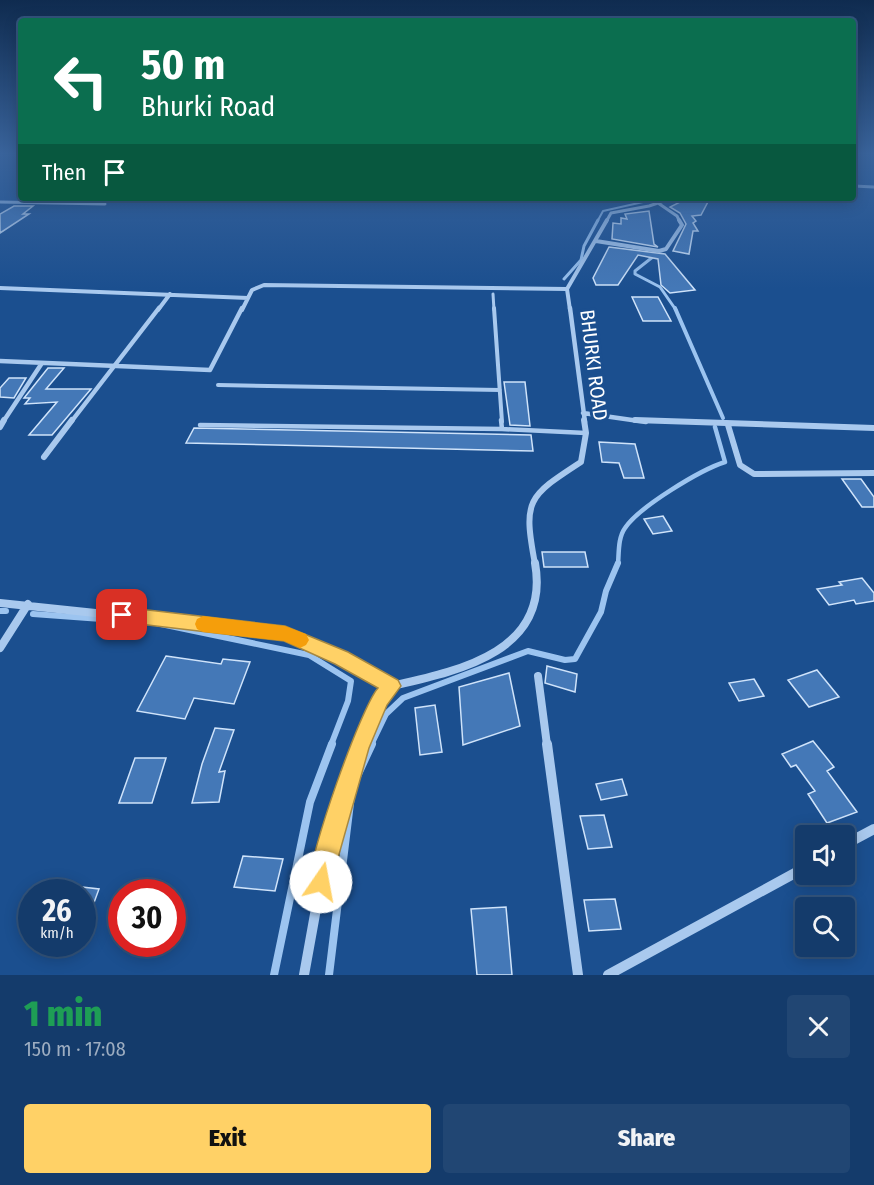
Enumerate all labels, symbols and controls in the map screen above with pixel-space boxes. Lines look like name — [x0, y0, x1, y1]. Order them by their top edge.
text: 50 m — [141, 40, 225, 90]
icon: left — [42, 42, 120, 120]
text: Bhurki Road — [141, 91, 275, 123]
icon: arrive — [98, 156, 131, 189]
text: Then — [42, 159, 86, 186]
street label: BHURKI ROAD — [575, 308, 613, 422]
pin — [96, 589, 147, 640]
icon: arrive — [105, 598, 138, 631]
map controls — [795, 825, 855, 957]
button: sound — [795, 825, 855, 885]
position arrow — [289, 850, 353, 914]
speed limit sign: 30 — [108, 879, 186, 957]
text: 26 — [42, 893, 72, 929]
button: search — [795, 897, 855, 957]
text: km/h — [40, 924, 74, 942]
text: 1 min — [24, 992, 102, 1036]
button: close — [787, 995, 850, 1058]
text: 150 m · 17:08 — [24, 1037, 126, 1061]
button: Exit — [24, 1104, 431, 1173]
button: Share — [443, 1104, 850, 1173]

